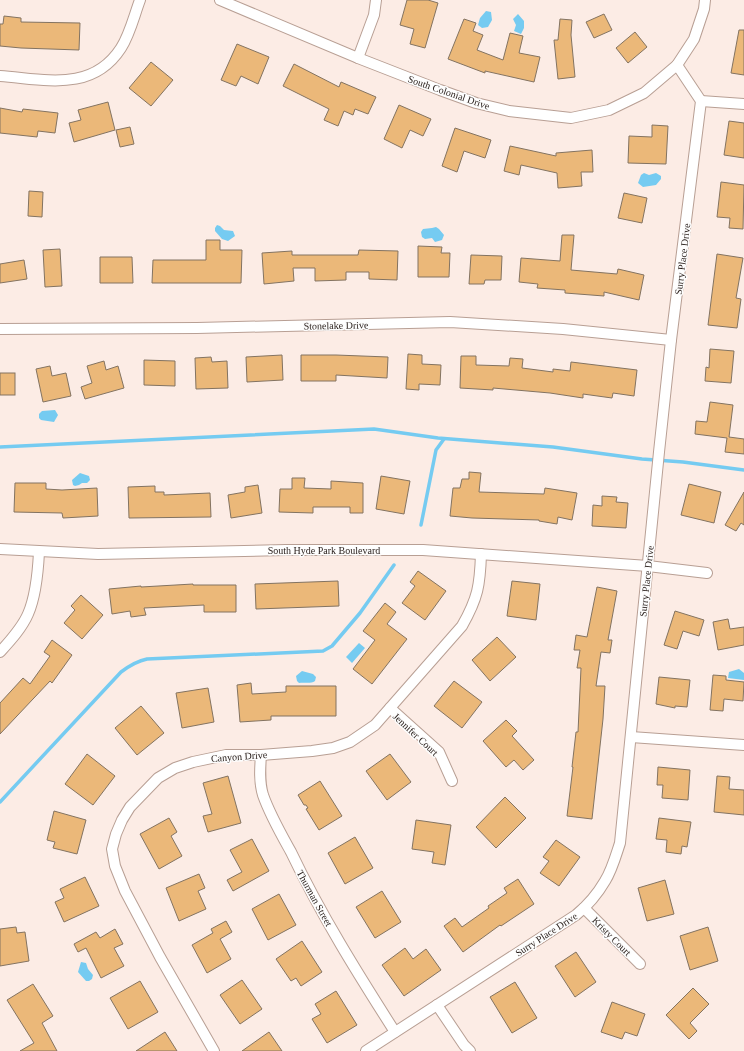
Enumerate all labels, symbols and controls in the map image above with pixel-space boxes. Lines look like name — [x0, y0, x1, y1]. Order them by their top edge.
street label: South Colonial Drive — [407, 73, 492, 112]
street label: Surry Place Drive — [673, 222, 692, 295]
street label: Stonelake Drive — [304, 319, 369, 332]
street label: Surry Place Drive — [637, 544, 656, 617]
street label: South Hyde Park Boulevard — [268, 545, 380, 556]
street label: Jennifer Court — [391, 711, 441, 758]
street label: Canyon Drive — [211, 749, 268, 764]
street label: Thurman Street — [295, 868, 335, 928]
street label: Surry Place Drive — [513, 910, 580, 959]
street label: Kristy Court — [590, 915, 633, 958]

